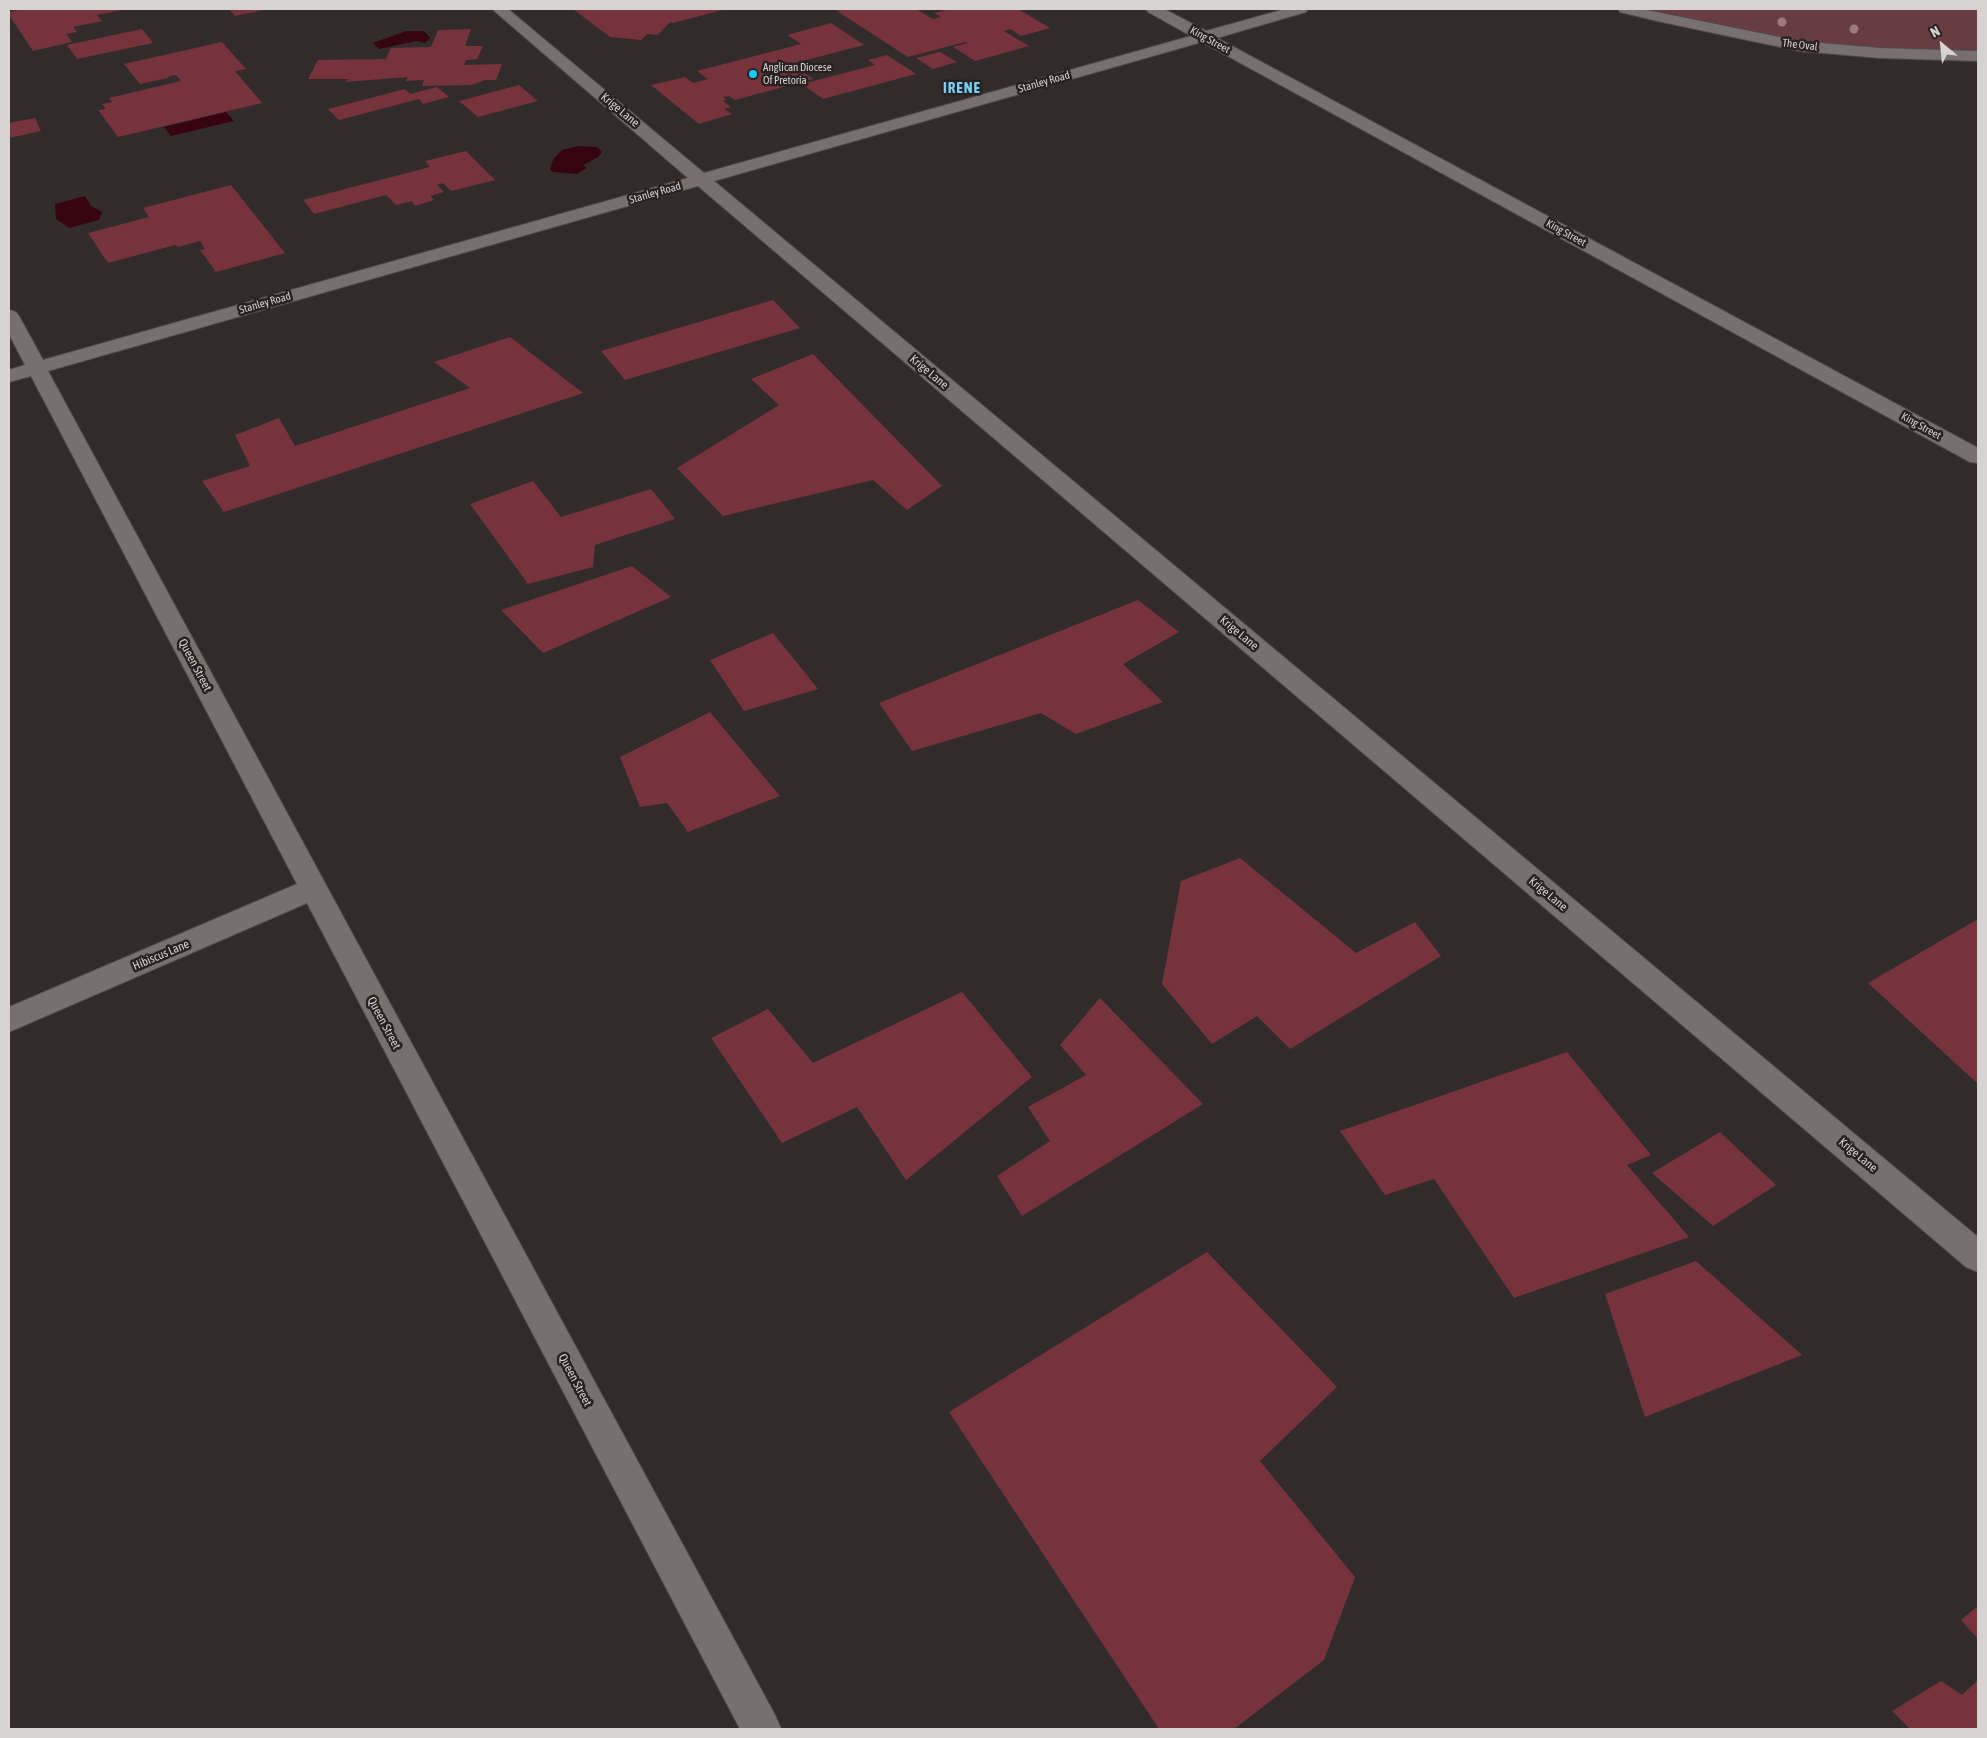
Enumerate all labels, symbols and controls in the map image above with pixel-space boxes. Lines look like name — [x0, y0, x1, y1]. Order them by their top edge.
north arrow — [1917, 20, 1967, 70]
text: N — [1928, 23, 1942, 41]
street label: King Street — [1188, 24, 1232, 56]
street label: The Oval — [1782, 36, 1818, 54]
place label: Anglican Diocese Of Pretoria — [763, 61, 832, 87]
marker: Anglican Diocese Of Pretoria — [747, 68, 759, 80]
street label: Stanley Road — [1017, 68, 1071, 96]
district label: IRENE — [942, 79, 982, 97]
street label: Krige Lane — [598, 90, 642, 130]
street label: Stanley Road — [628, 179, 682, 207]
street label: King Street — [1544, 217, 1588, 249]
street label: Stanley Road — [238, 289, 292, 317]
street label: Krige Lane — [907, 352, 951, 392]
street label: King Street — [1899, 410, 1943, 442]
street label: Krige Lane — [1217, 613, 1261, 653]
street label: Queen Street — [175, 636, 215, 694]
street label: Krige Lane — [1526, 874, 1570, 914]
street label: Hibiscus Lane — [131, 937, 191, 973]
street label: Queen Street — [364, 994, 404, 1052]
street label: Krige Lane — [1836, 1135, 1880, 1175]
street label: Queen Street — [555, 1351, 595, 1409]

